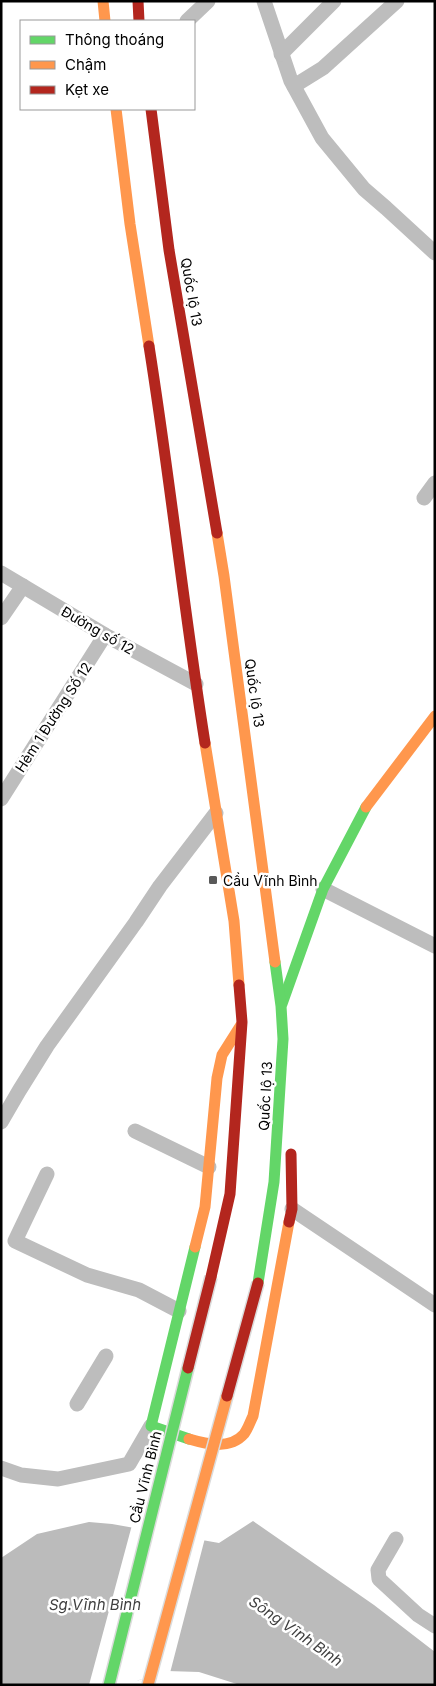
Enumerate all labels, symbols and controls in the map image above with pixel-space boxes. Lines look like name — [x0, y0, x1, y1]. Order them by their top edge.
legend — [20, 20, 195, 110]
text: Thông thoáng — [65, 30, 164, 49]
text: Chậm — [65, 55, 106, 74]
text: Kẹt xe — [65, 80, 109, 99]
street label: Quốc lộ 13 — [178, 256, 206, 328]
street label: Đường số 12 — [59, 602, 137, 658]
street label: Quốc lộ 13 — [242, 657, 268, 729]
street label: Hẻm 1 Đường Số 12 — [11, 659, 95, 775]
place label: Cầu Vĩnh Bình — [223, 872, 318, 889]
marker: Cầu Vĩnh Bình — [207, 874, 219, 886]
street label: Quốc lộ 13 — [255, 1061, 275, 1131]
street label: Cầu Vĩnh Bình — [125, 1429, 165, 1525]
water label: Sông Vĩnh Bình — [246, 1592, 347, 1670]
water label: Sg.Vĩnh Bình — [49, 1595, 141, 1614]

